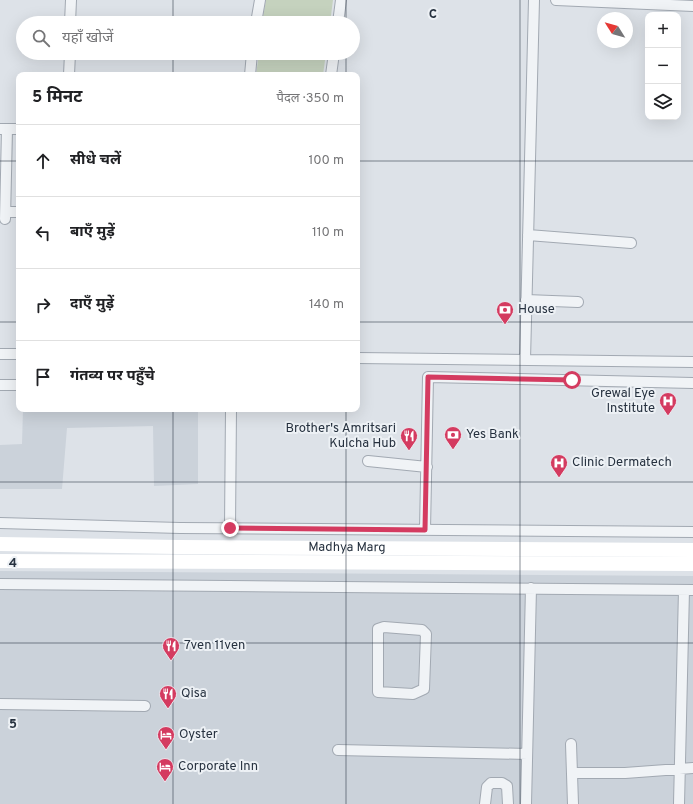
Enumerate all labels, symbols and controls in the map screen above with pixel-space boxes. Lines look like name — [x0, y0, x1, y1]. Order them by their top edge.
text: C — [429, 7, 437, 23]
north arrow — [597, 12, 633, 48]
map controls — [645, 12, 681, 120]
button: + — [645, 12, 681, 48]
search box — [16, 16, 360, 60]
icon: search — [30, 27, 52, 49]
text: यहाँ खोजें — [62, 29, 113, 48]
button: − — [645, 48, 681, 84]
button: layers — [645, 84, 681, 120]
text: 5 मिनट — [32, 87, 82, 109]
text: पैदल · 350 m — [277, 91, 344, 107]
icon: ahead — [32, 150, 54, 172]
text: सीधे चलें — [70, 151, 121, 170]
text: 100 m — [308, 153, 344, 169]
icon: left — [32, 222, 54, 244]
text: बाएँ मुड़ें — [70, 223, 115, 242]
text: 110 m — [312, 225, 344, 241]
icon: right — [32, 294, 54, 316]
text: दाएँ मुड़ें — [70, 295, 114, 314]
text: 140 m — [309, 297, 344, 313]
bank icon: House — [495, 300, 515, 325]
place label: House — [518, 302, 555, 318]
icon: arrive — [32, 366, 54, 388]
text: गंतव्य पर पहुँचे — [70, 367, 155, 386]
route start — [563, 371, 581, 389]
place label: Grewal Eye Institute — [591, 386, 655, 417]
hospital icon: Grewal Eye Institute — [658, 391, 678, 416]
place label: Brother's Amritsari Kulcha Hub — [285, 421, 396, 452]
bank icon: Yes Bank — [443, 425, 463, 450]
restaurant icon: Brother's Amritsari Kulcha Hub — [399, 426, 419, 451]
place label: Yes Bank — [466, 427, 519, 443]
hospital icon: Clinic Dermatech — [549, 453, 569, 478]
place label: Clinic Dermatech — [572, 455, 672, 471]
route end — [221, 519, 239, 537]
street label: Madhya Marg — [308, 540, 386, 556]
text: 4 — [9, 556, 17, 572]
restaurant icon: 7ven 11ven — [161, 636, 181, 661]
place label: 7ven 11ven — [184, 638, 245, 654]
restaurant icon: Qisa — [158, 684, 178, 709]
place label: Qisa — [181, 686, 207, 702]
text: 5 — [9, 717, 17, 733]
hotel icon: Oyster — [156, 725, 176, 750]
place label: Oyster — [179, 727, 218, 743]
hotel icon: Corporate Inn — [155, 757, 175, 782]
place label: Corporate Inn — [178, 759, 258, 775]

